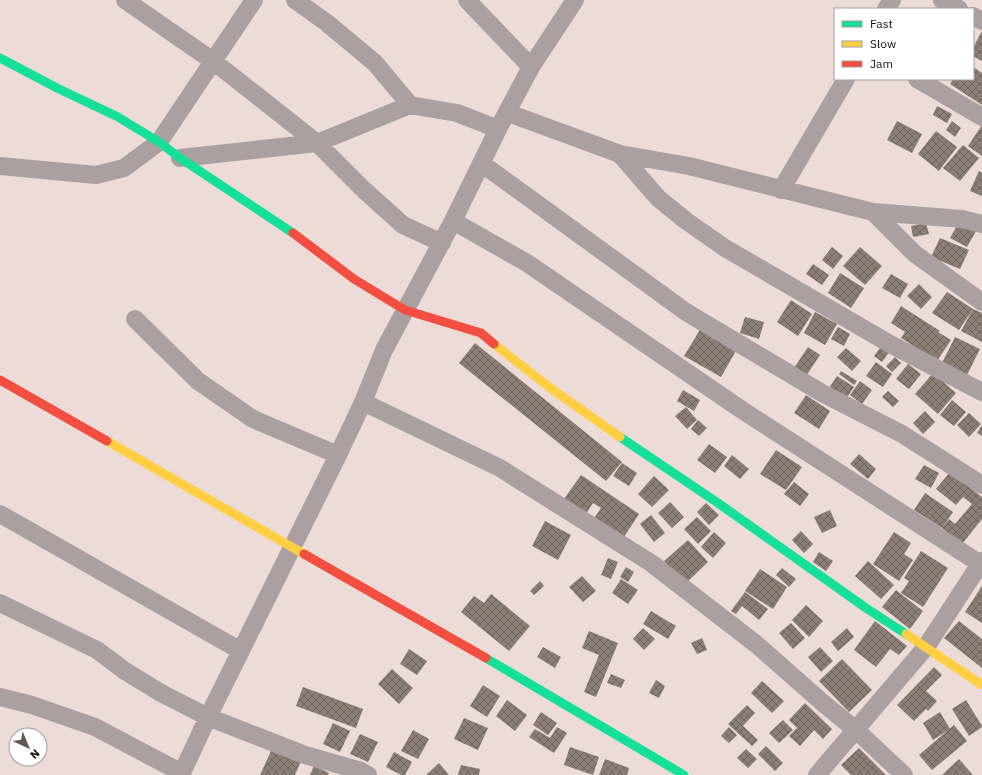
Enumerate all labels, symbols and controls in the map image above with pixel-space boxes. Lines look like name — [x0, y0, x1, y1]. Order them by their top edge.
legend — [834, 8, 974, 80]
text: Fast — [870, 16, 893, 31]
text: Slow — [870, 36, 896, 51]
text: Jam — [870, 56, 893, 71]
north arrow — [8, 727, 48, 767]
text: N — [27, 746, 43, 762]

